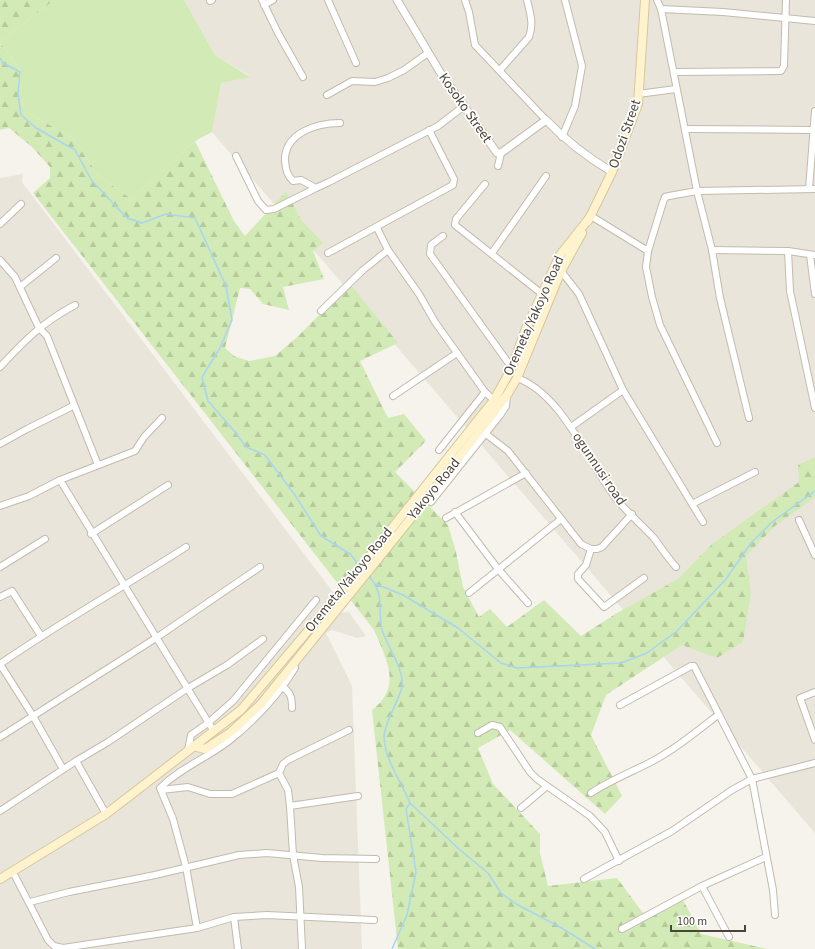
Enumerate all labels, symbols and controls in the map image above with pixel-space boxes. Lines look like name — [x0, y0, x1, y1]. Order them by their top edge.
street label: Kosoko Street — [434, 69, 497, 147]
street label: Odozi Street — [604, 97, 646, 171]
street label: Oremeta/Yakoyo Road — [498, 253, 570, 379]
street label: ogunnusi road — [567, 428, 631, 510]
street label: Yakoyo Road — [402, 454, 465, 525]
street label: Oremeta/Yakoyo Road — [300, 523, 398, 637]
scale bar — [671, 907, 745, 933]
text: 100 m — [677, 913, 707, 930]

